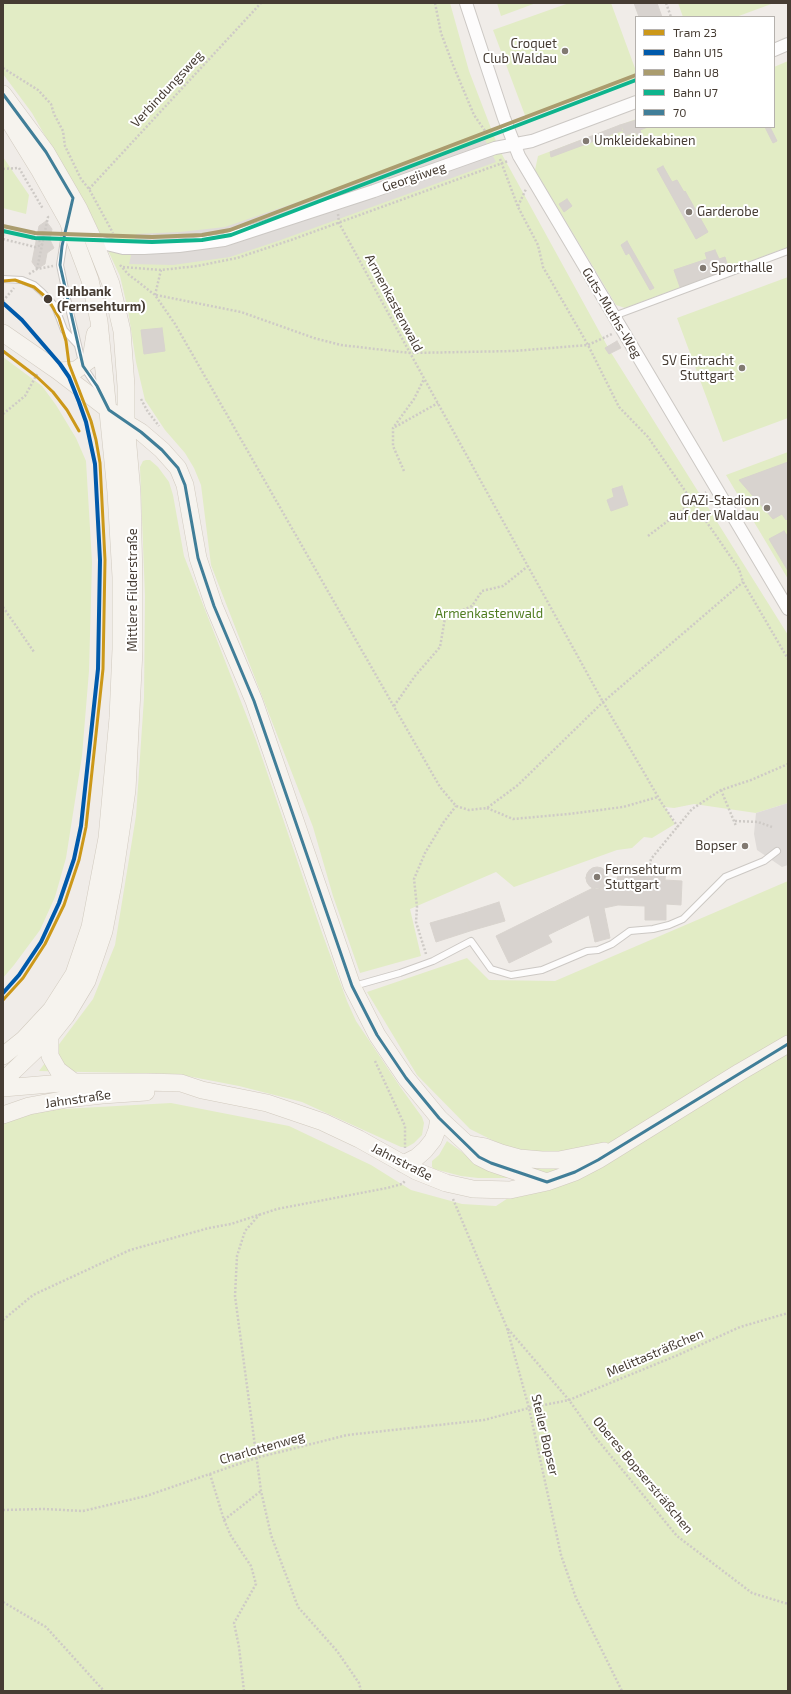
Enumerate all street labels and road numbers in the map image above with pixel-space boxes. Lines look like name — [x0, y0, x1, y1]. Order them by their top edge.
street label: Verbindungsweg — [128, 47, 206, 131]
street label: Georgiiweg — [380, 159, 448, 195]
street label: Armenkastenwald — [362, 252, 426, 354]
street label: Guts-Muths-Weg — [579, 265, 645, 361]
street label: Mittlere Filderstraße — [125, 528, 141, 652]
street label: Jahnstraße — [44, 1087, 112, 1111]
street label: Jahnstraße — [369, 1140, 435, 1184]
street label: Melittasträßchen — [604, 1326, 706, 1380]
street label: Steiler Bopser — [528, 1393, 562, 1477]
street label: Oberes Bopsersträßchen — [590, 1413, 696, 1537]
street label: Charlottenweg — [218, 1428, 306, 1468]

